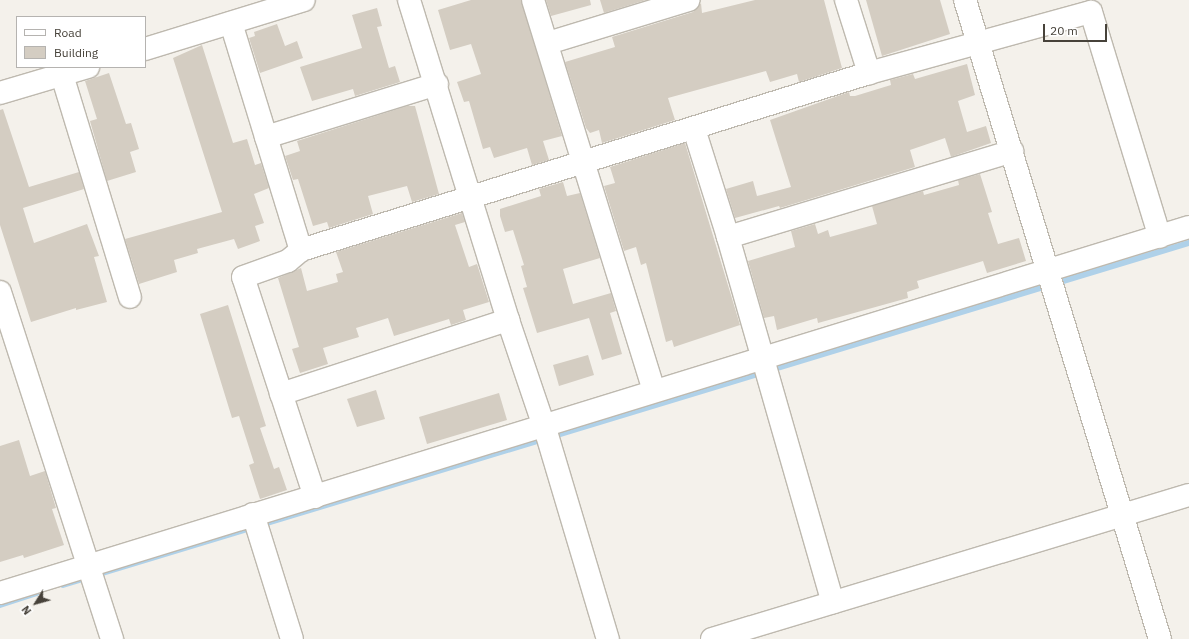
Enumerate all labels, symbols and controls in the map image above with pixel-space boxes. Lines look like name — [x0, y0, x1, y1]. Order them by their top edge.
legend — [16, 16, 146, 68]
scale bar — [1045, 16, 1109, 42]
text: 20 m — [1050, 23, 1078, 38]
text: Road — [54, 25, 82, 40]
text: Building — [54, 45, 98, 60]
north arrow — [16, 583, 56, 623]
text: N — [18, 603, 34, 618]

